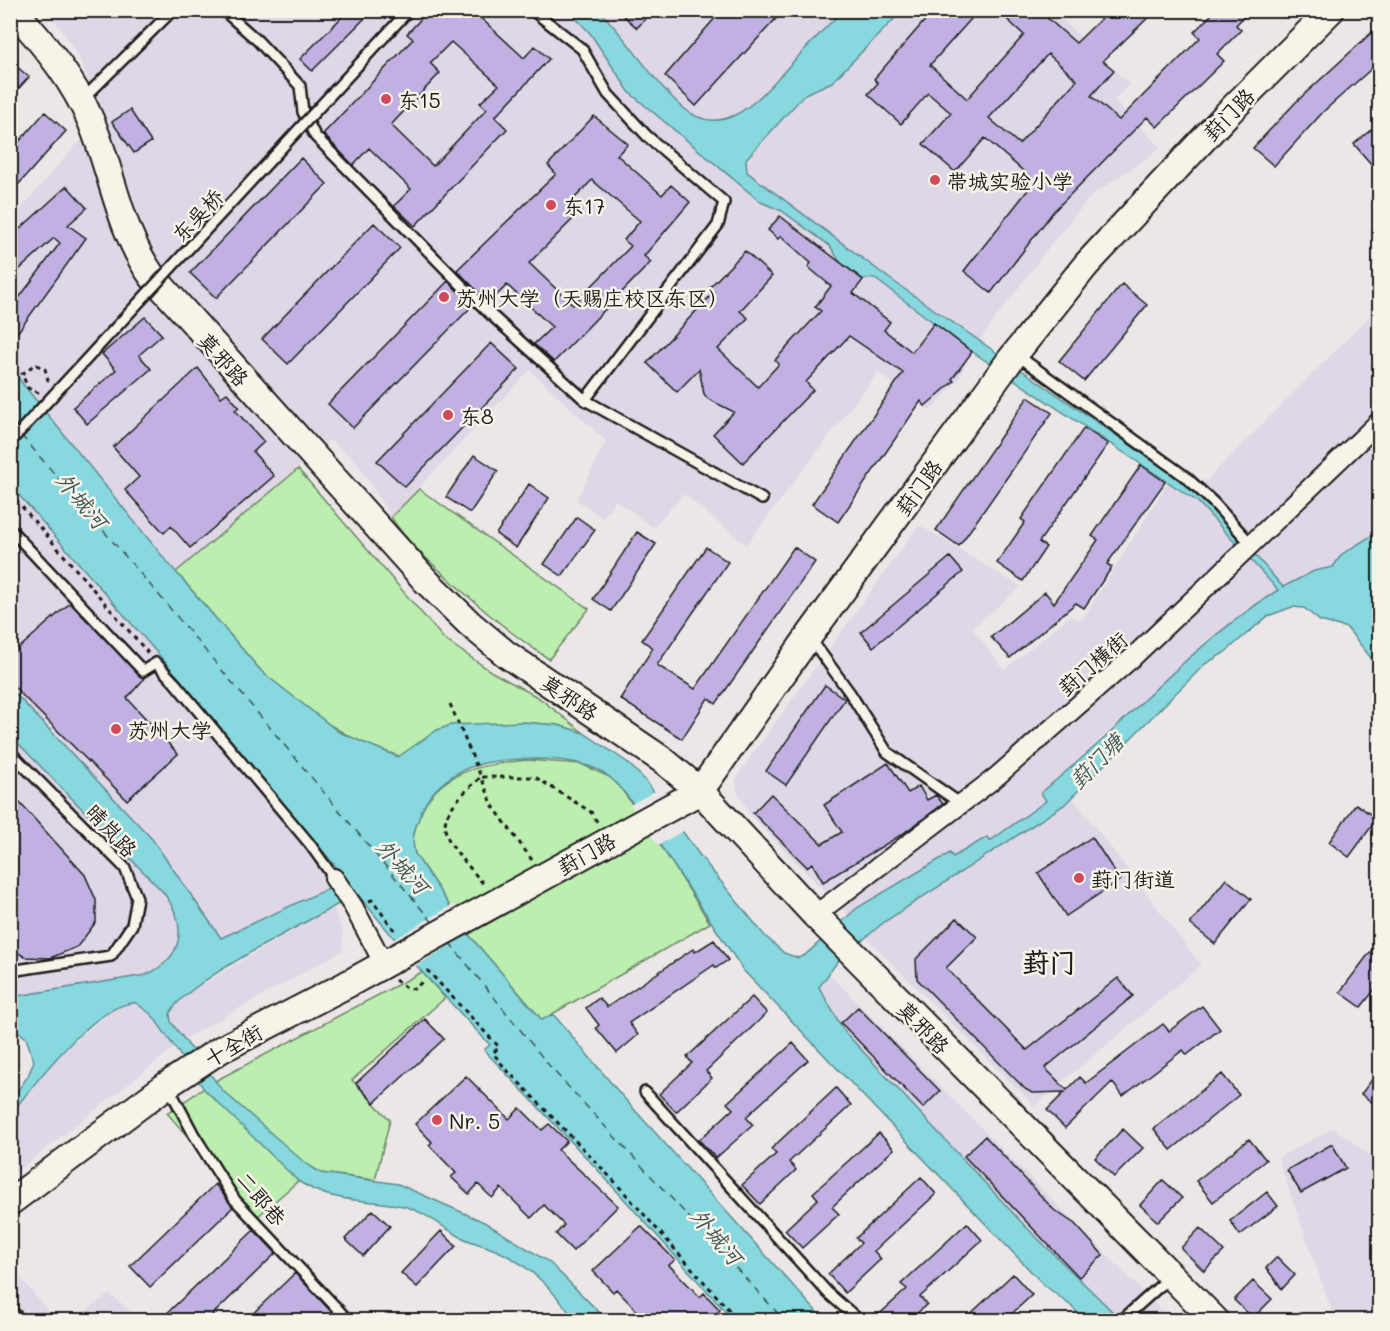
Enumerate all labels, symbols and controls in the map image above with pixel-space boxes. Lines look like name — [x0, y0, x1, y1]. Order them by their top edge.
street label: 葑门路 — [1196, 82, 1260, 146]
place label: 东15 — [398, 86, 441, 113]
marker: 东15 — [379, 92, 393, 106]
place label: 带城实验小学 — [947, 167, 1073, 194]
marker: 带城实验小学 — [928, 173, 942, 187]
street label: 东吴桥 — [166, 183, 228, 247]
place label: 东17 — [563, 192, 605, 219]
marker: 东17 — [544, 198, 558, 212]
place label: 苏州大学（天赐庄校区东区） — [456, 284, 729, 311]
marker: 苏州大学（天赐庄校区东区） — [437, 290, 451, 304]
street label: 莫邪路 — [193, 327, 255, 391]
place label: 东8 — [460, 402, 494, 429]
marker: 东8 — [441, 408, 455, 422]
street label: 葑门路 — [889, 454, 947, 520]
water label: 外城河 — [50, 465, 116, 537]
street label: 葑门横街 — [1051, 625, 1133, 701]
street label: 莫邪路 — [536, 668, 604, 726]
place label: 苏州大学 — [128, 716, 212, 743]
marker: 苏州大学 — [109, 722, 123, 736]
water label: 葑门塘 — [1062, 726, 1131, 795]
street label: 晴岚路 — [81, 798, 143, 862]
street label: 葑门路 — [552, 826, 620, 880]
water label: 外城河 — [370, 832, 438, 902]
place label: 葑门街道 — [1091, 865, 1175, 892]
marker: 葑门街道 — [1072, 871, 1086, 885]
district label: 葑门 — [1022, 944, 1076, 979]
street label: 莫邪路 — [892, 995, 956, 1059]
street label: 十全街 — [199, 1018, 267, 1072]
place label: Nr. 5 — [449, 1107, 500, 1134]
marker: Nr. 5 — [430, 1113, 444, 1127]
street label: 二郎巷 — [231, 1165, 293, 1231]
water label: 外城河 — [685, 1201, 751, 1273]

